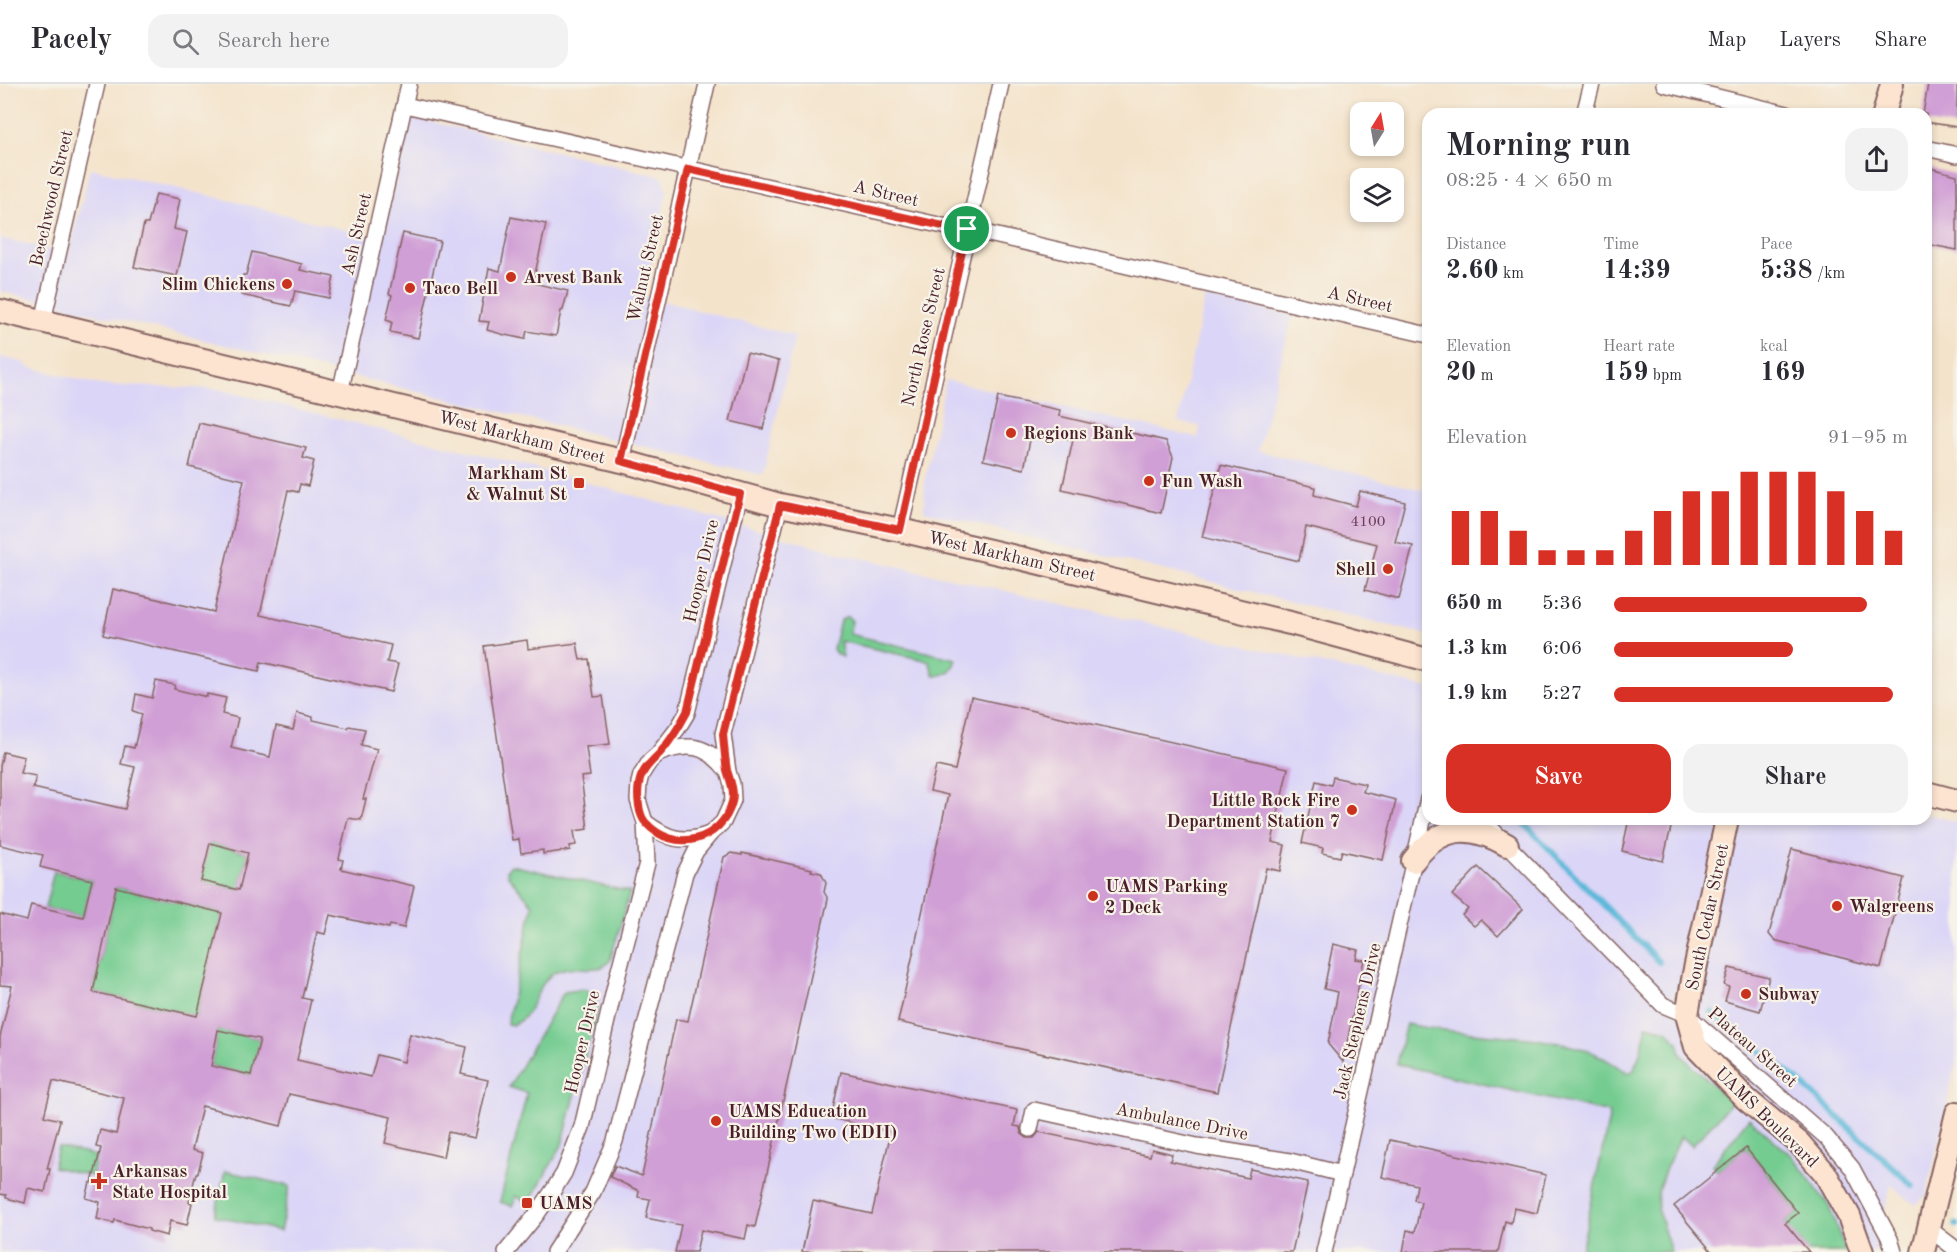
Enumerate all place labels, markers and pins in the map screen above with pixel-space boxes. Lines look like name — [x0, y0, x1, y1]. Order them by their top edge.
pin — [941, 203, 992, 254]
place label: Arvest Bank — [523, 269, 623, 287]
marker: Arvest Bank — [504, 270, 518, 284]
place label: Slim Chickens — [161, 276, 275, 294]
marker: Slim Chickens — [280, 277, 294, 291]
place label: Taco Bell — [422, 280, 498, 298]
marker: Taco Bell — [403, 281, 417, 295]
place label: Regions Bank — [1023, 425, 1134, 443]
marker: Regions Bank — [1004, 426, 1018, 440]
place label: Markham St & Walnut St — [466, 465, 567, 504]
place label: Fun Wash — [1161, 473, 1243, 491]
marker: Fun Wash — [1142, 474, 1156, 488]
marker: Markham St & Walnut St — [572, 476, 586, 490]
place label: Shell — [1335, 561, 1376, 579]
marker: Shell — [1381, 562, 1395, 576]
place label: Little Rock Fire Department Station 7 — [1166, 792, 1340, 831]
marker: Little Rock Fire Department Station 7 — [1345, 803, 1359, 817]
place label: UAMS Parking 2 Deck — [1105, 878, 1228, 917]
marker: UAMS Parking 2 Deck — [1086, 889, 1100, 903]
place label: Walgreens — [1849, 898, 1934, 916]
marker: Walgreens — [1830, 899, 1844, 913]
place label: Subway — [1758, 986, 1820, 1004]
marker: Subway — [1739, 987, 1753, 1001]
place label: UAMS Education Building Two (EDII) — [728, 1103, 897, 1142]
marker: UAMS Education Building Two (EDII) — [709, 1114, 723, 1128]
place label: Arkansas State Hospital — [112, 1163, 227, 1202]
marker: Arkansas State Hospital — [90, 1172, 108, 1190]
place label: UAMS — [539, 1195, 592, 1213]
marker: UAMS — [520, 1196, 534, 1210]

